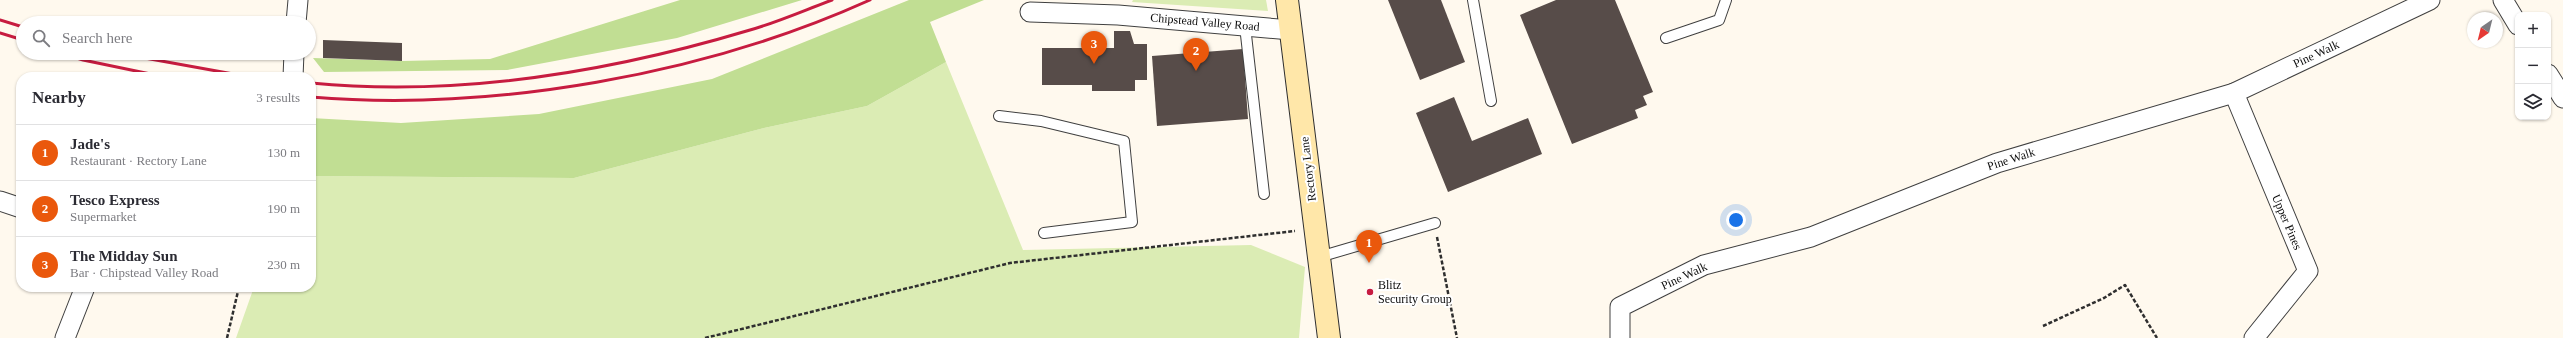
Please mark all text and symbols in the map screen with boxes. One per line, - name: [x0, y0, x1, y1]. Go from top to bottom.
- street label: Chipstead Valley Road: [1150, 10, 1260, 34]
- north arrow: [2467, 12, 2503, 48]
- map controls: [2515, 12, 2551, 120]
- button: +: [2515, 12, 2551, 48]
- search box: [16, 16, 316, 60]
- icon: search: [30, 27, 52, 49]
- text: Search here: [62, 30, 132, 46]
- pin: 3: [1081, 31, 1107, 64]
- street label: Pine Walk: [2291, 37, 2341, 71]
- pin: 2: [1183, 38, 1209, 71]
- button: −: [2515, 48, 2551, 84]
- button: layers: [2515, 84, 2551, 120]
- text: Nearby: [32, 88, 86, 107]
- text: 3 results: [256, 90, 300, 105]
- text: Jade's: [70, 136, 110, 152]
- street label: Rectory Lane: [1297, 136, 1319, 202]
- text: 1: [42, 145, 48, 160]
- text: 130 m: [267, 145, 300, 160]
- street label: Pine Walk: [1985, 145, 2037, 173]
- text: Restaurant · Rectory Lane: [70, 153, 207, 168]
- text: Tesco Express: [70, 192, 160, 208]
- street label: Upper Pines: [2269, 192, 2305, 252]
- text: 2: [42, 201, 48, 216]
- text: 190 m: [267, 201, 300, 216]
- text: Supermarket: [70, 209, 136, 224]
- your location: [1726, 210, 1746, 230]
- pin: 1: [1356, 230, 1382, 263]
- text: The Midday Sun: [70, 248, 178, 264]
- text: 3: [42, 257, 48, 272]
- text: 230 m: [267, 257, 300, 272]
- street label: Pine Walk: [1659, 259, 1709, 293]
- text: Bar · Chipstead Valley Road: [70, 265, 219, 280]
- place label: Blitz Security Group: [1378, 278, 1452, 306]
- marker: Blitz Security Group: [1365, 287, 1375, 297]

